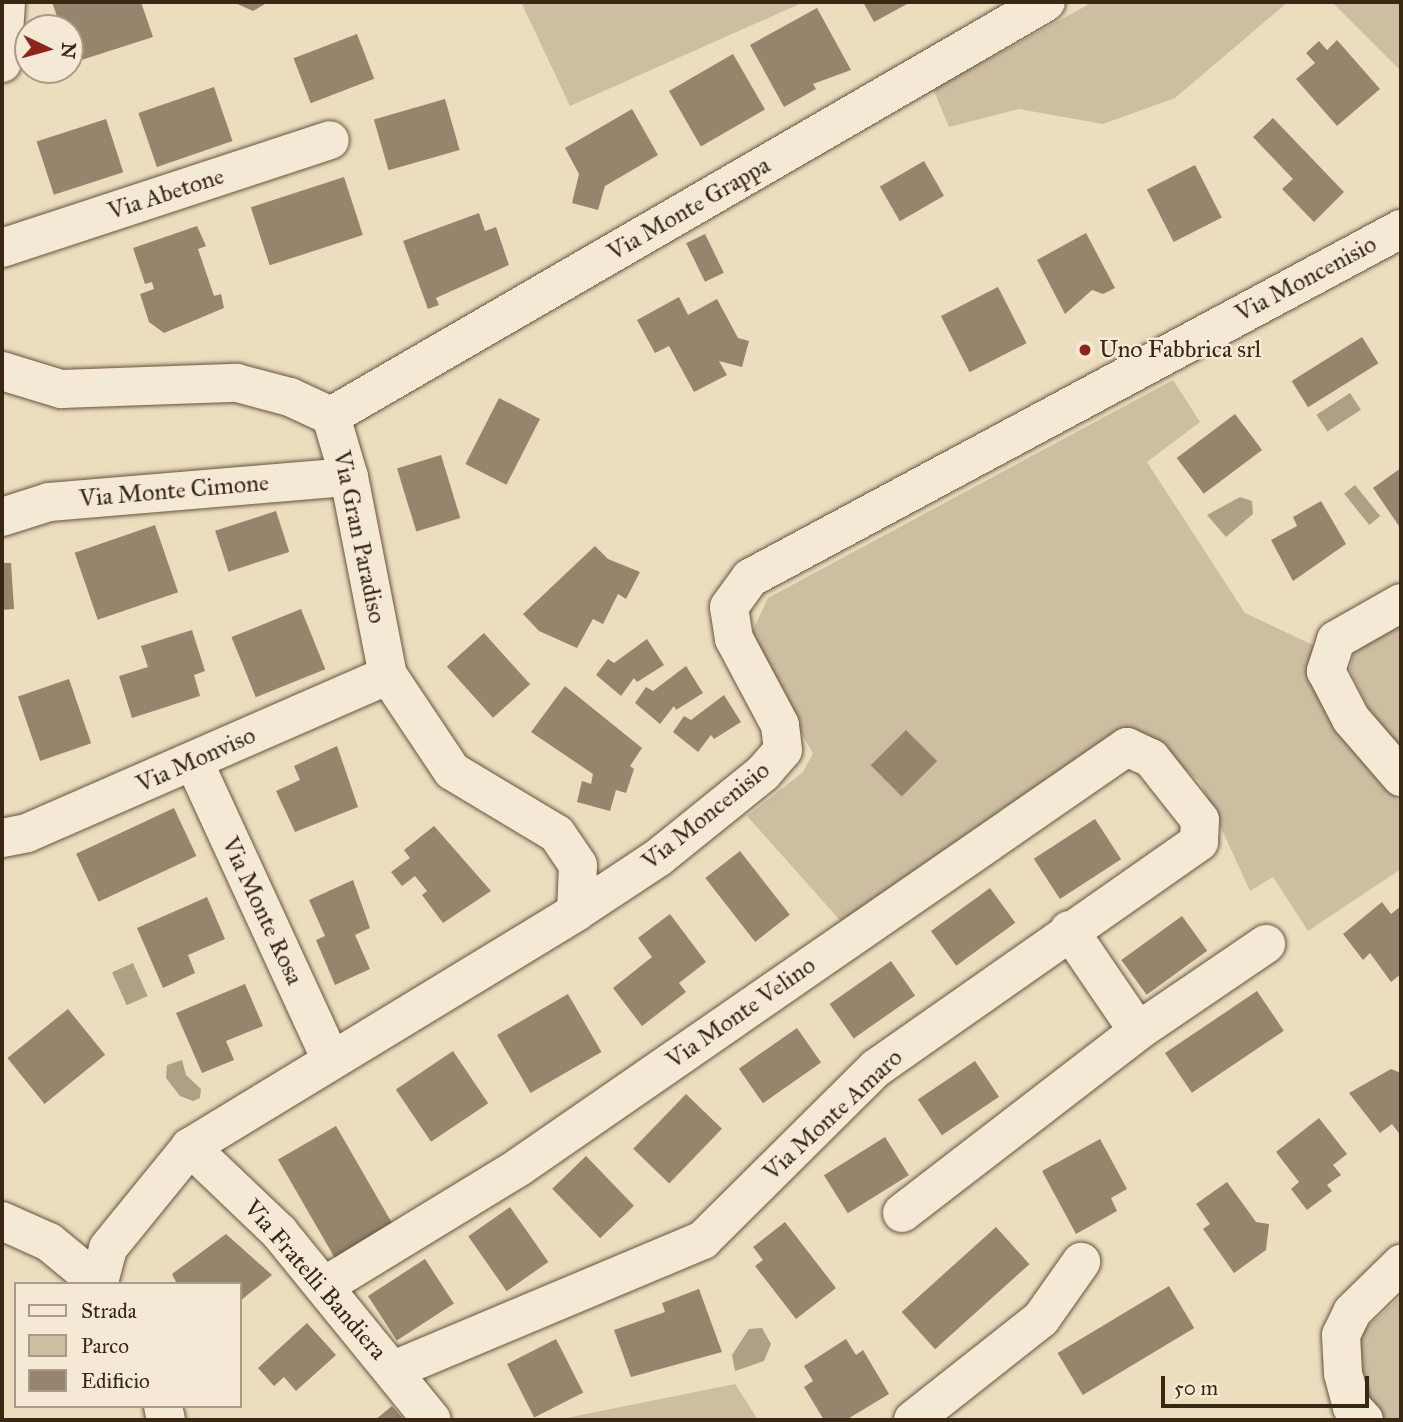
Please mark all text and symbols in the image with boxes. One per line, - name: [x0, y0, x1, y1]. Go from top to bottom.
- north arrow: [14, 14, 84, 84]
- text: N: [56, 42, 81, 60]
- street label: Via Monte Grappa: [603, 151, 775, 267]
- street label: Via Abetone: [104, 162, 228, 226]
- street label: Via Moncenisio: [1231, 230, 1381, 328]
- place label: Uno Fabbrica srl: [1099, 336, 1261, 364]
- marker: Uno Fabbrica srl: [1077, 342, 1093, 358]
- street label: Via Gran Paradiso: [327, 448, 391, 626]
- street label: Via Monte Cimone: [78, 468, 270, 514]
- street label: Via Monviso: [132, 721, 260, 799]
- street label: Via Moncenisio: [637, 756, 775, 876]
- street label: Via Monte Rosa: [215, 833, 309, 989]
- street label: Via Monte Velino: [661, 951, 821, 1075]
- street label: Via Monte Amaro: [758, 1043, 908, 1187]
- street label: Via Fratelli Bandiera: [238, 1194, 392, 1366]
- legend: [14, 1282, 242, 1408]
- text: Strada: [81, 1298, 137, 1324]
- text: Parco: [81, 1333, 129, 1359]
- scale bar: [1165, 1362, 1373, 1406]
- text: Edificio: [81, 1368, 150, 1394]
- text: 50 m: [1174, 1375, 1218, 1401]

